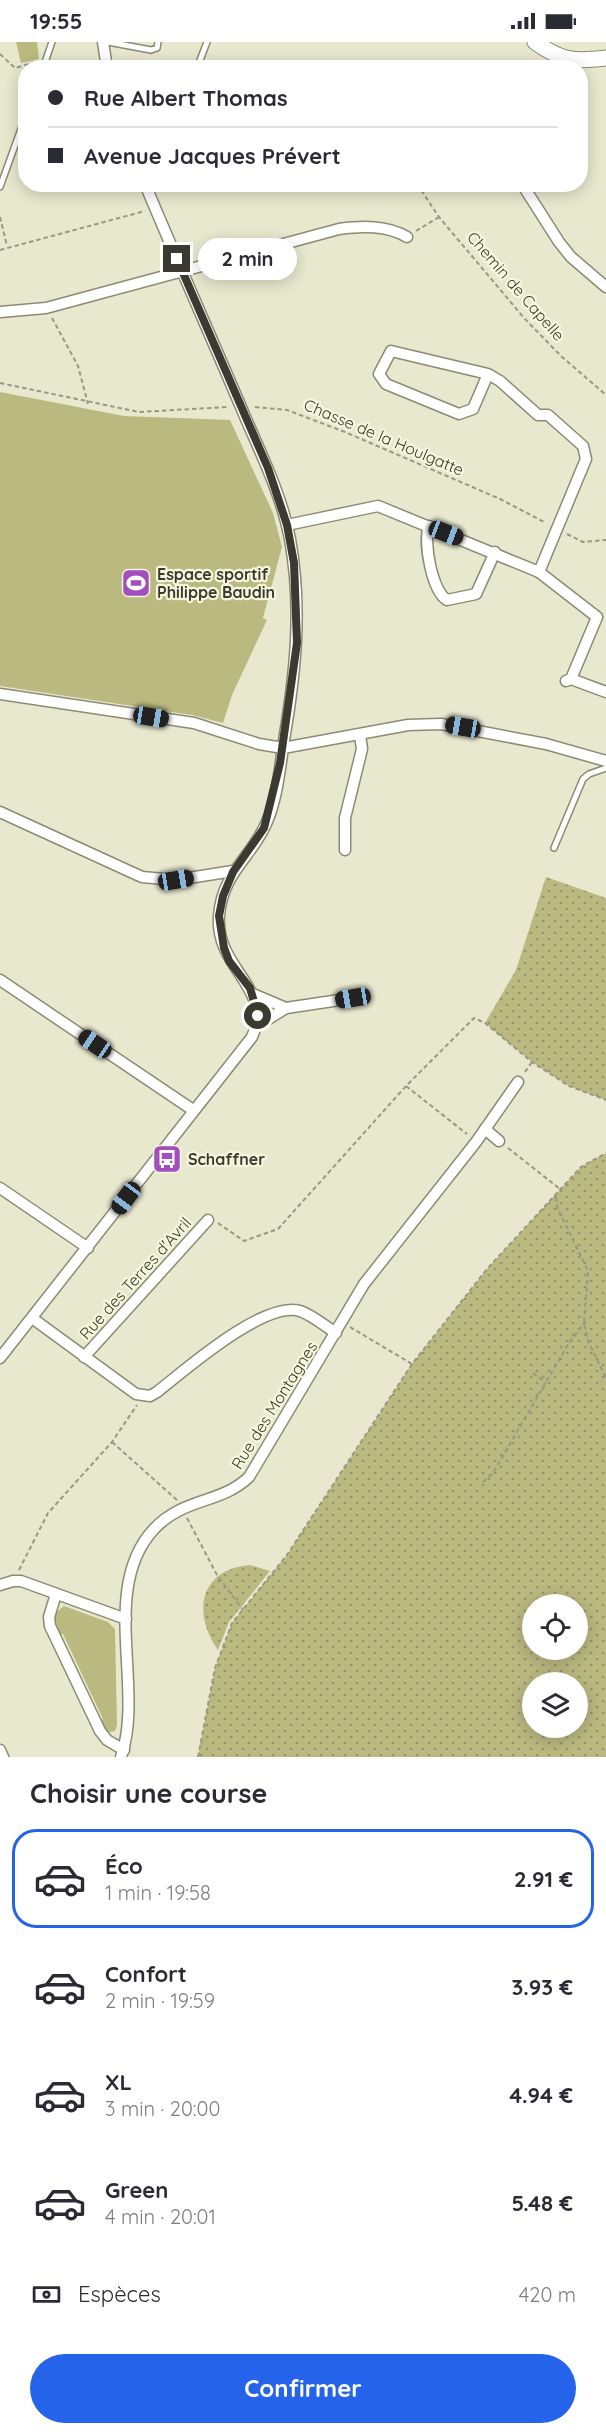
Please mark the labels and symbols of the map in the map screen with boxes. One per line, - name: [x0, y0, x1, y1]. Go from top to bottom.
- street label: Chemin de Capelle: [463, 227, 569, 345]
- callout: 2 min: [198, 238, 297, 280]
- route end: [163, 245, 190, 272]
- street label: Chasse de la Houlgatte: [301, 394, 467, 480]
- car: [426, 518, 466, 548]
- place label: Espace sportif Philippe Baudin: [157, 564, 275, 602]
- sports icon: Espace sportif Philippe Baudin: [120, 567, 152, 599]
- car: [132, 705, 170, 729]
- car: [444, 715, 482, 739]
- car: [157, 868, 195, 892]
- car: [334, 986, 372, 1010]
- route start: [244, 1002, 271, 1029]
- car: [75, 1026, 115, 1062]
- bus stop icon: Schaffner: [151, 1143, 183, 1175]
- place label: Schaffner: [188, 1149, 265, 1169]
- car: [108, 1178, 144, 1218]
- street label: Rue des Terres d'Avril: [75, 1213, 195, 1343]
- street label: Rue des Montagnes: [227, 1337, 321, 1473]

